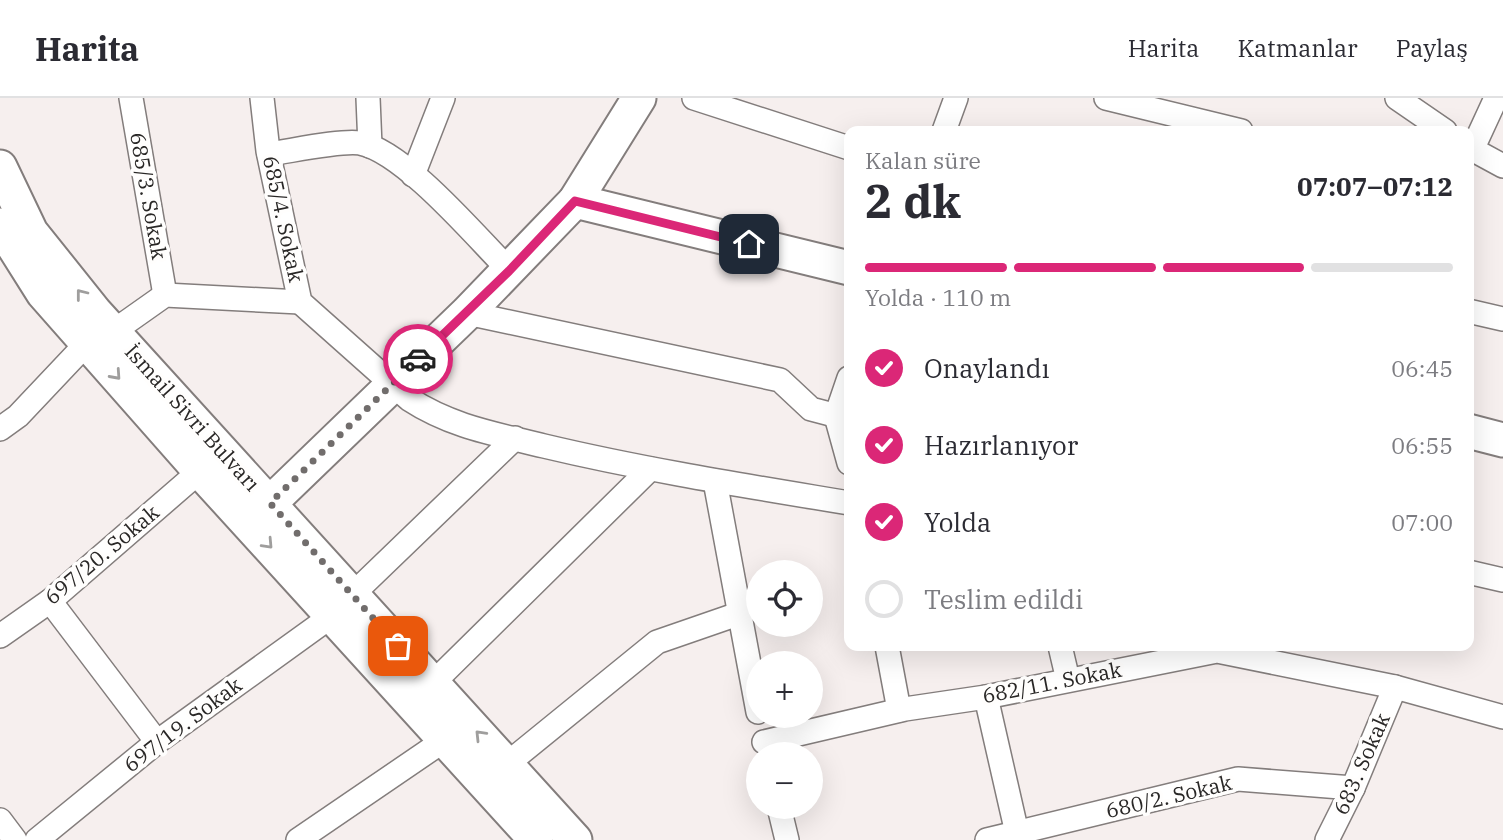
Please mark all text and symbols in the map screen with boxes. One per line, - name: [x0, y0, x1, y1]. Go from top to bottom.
- text: Harita: [35, 27, 139, 70]
- text: Harita: [1128, 32, 1199, 64]
- text: Katmanlar: [1237, 32, 1358, 64]
- text: Paylaş: [1396, 32, 1468, 64]
- street label: 685/3. Sokak: [124, 130, 174, 262]
- text: Kalan süre: [865, 145, 981, 175]
- street label: 685/4. Sokak: [257, 153, 311, 285]
- text: 07:07–07:12: [1297, 169, 1453, 203]
- text: 2 dk: [865, 171, 961, 231]
- pin: [719, 214, 779, 274]
- icon: home: [730, 225, 768, 263]
- text: Yolda · 110 m: [865, 282, 1011, 312]
- one-way arrow: [76, 289, 89, 302]
- courier: [383, 324, 453, 394]
- street label: İsmail Sivri Bulvarı: [119, 338, 266, 497]
- icon: car: [399, 340, 437, 378]
- icon: check: [865, 349, 903, 387]
- text: Onaylandı: [924, 351, 1050, 385]
- text: 06:45: [1391, 353, 1453, 383]
- one-way arrow: [108, 367, 120, 380]
- icon: check: [865, 426, 903, 464]
- text: Hazırlanıyor: [924, 428, 1078, 462]
- text: 06:55: [1391, 430, 1453, 460]
- street label: 697/20. Sokak: [38, 498, 165, 610]
- icon: check: [865, 503, 903, 541]
- text: Yolda: [924, 505, 991, 539]
- text: 07:00: [1391, 507, 1453, 537]
- one-way arrow: [260, 536, 272, 549]
- map controls: [746, 560, 823, 819]
- button: locate: [746, 560, 823, 637]
- text: Teslim edildi: [924, 582, 1083, 616]
- pin: [368, 616, 428, 676]
- icon: bag: [379, 627, 417, 665]
- button: +: [746, 651, 823, 728]
- street label: 682/11. Sokak: [980, 655, 1125, 709]
- street label: 697/19. Sokak: [118, 670, 248, 778]
- street label: 683. Sokak: [1326, 708, 1396, 819]
- one-way arrow: [476, 730, 488, 743]
- button: −: [746, 742, 823, 819]
- street label: 680/2. Sokak: [1103, 768, 1235, 824]

